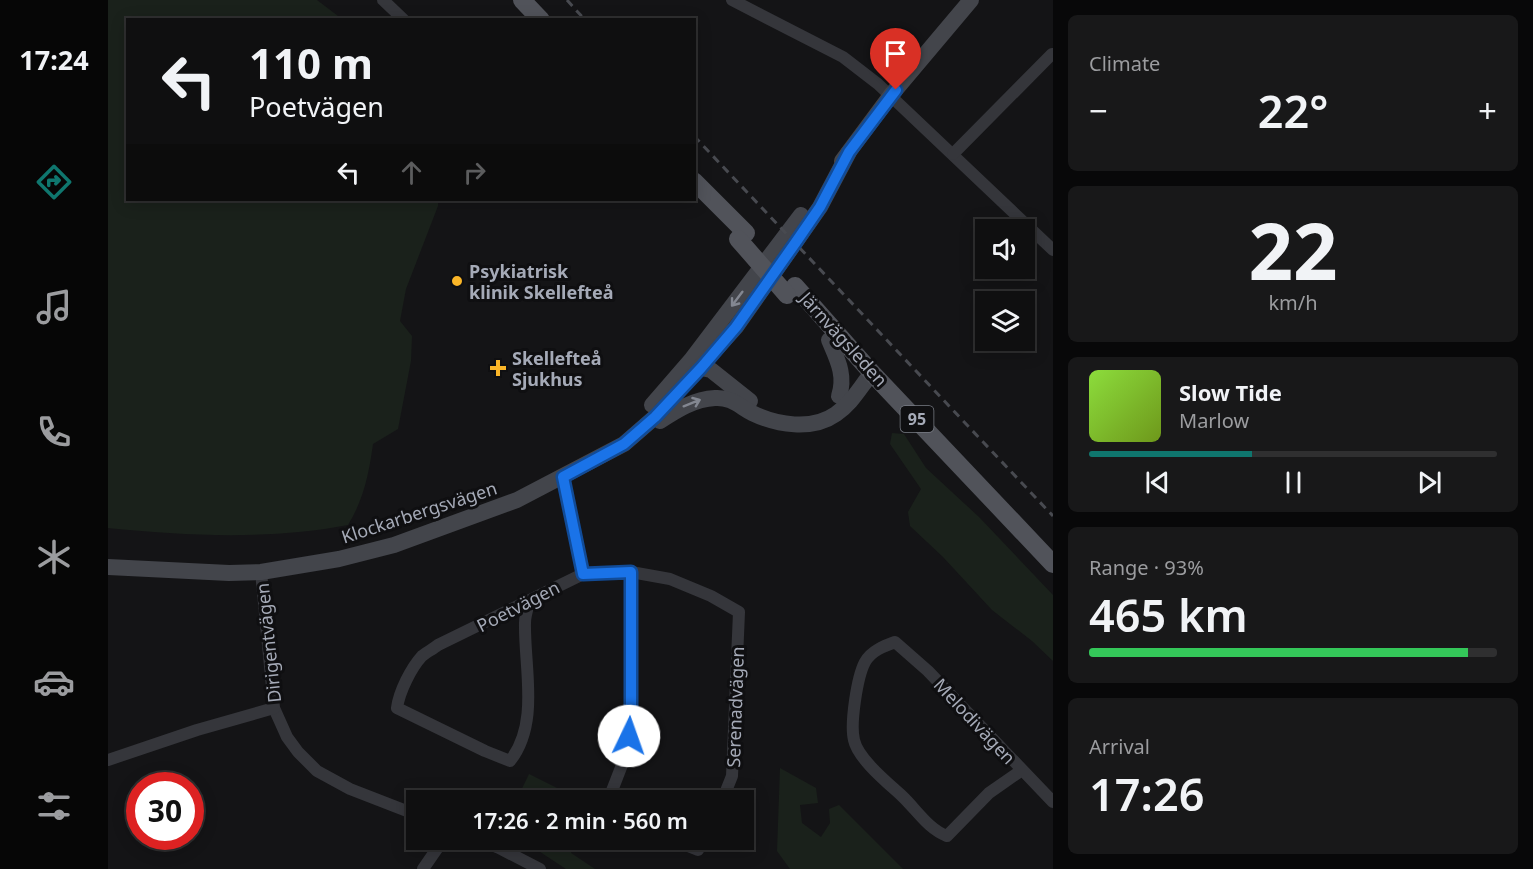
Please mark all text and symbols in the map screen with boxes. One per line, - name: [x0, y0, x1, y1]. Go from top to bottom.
- pin: [870, 28, 921, 90]
- text: 110 m: [249, 34, 373, 91]
- icon: arrive: [879, 37, 912, 70]
- text: 17:24: [19, 41, 89, 78]
- icon: left: [150, 42, 228, 120]
- text: Climate: [1089, 50, 1160, 77]
- text: 22°: [1258, 80, 1328, 141]
- text: Poetvägen: [249, 88, 384, 125]
- text: −: [1089, 88, 1108, 133]
- text: +: [1478, 88, 1497, 133]
- icon: left: [332, 156, 365, 189]
- icon: ahead: [395, 156, 428, 189]
- icon: right: [458, 156, 491, 189]
- icon: directions: [33, 161, 75, 203]
- text: 22: [1248, 197, 1338, 303]
- map controls: [975, 219, 1035, 351]
- button: sound: [975, 219, 1035, 279]
- place label: Psykiatrisk klinik Skellefteå: [469, 259, 613, 304]
- marker: Psykiatrisk klinik Skellefteå: [450, 274, 464, 288]
- street label: Järnvägsleden: [794, 285, 893, 391]
- icon: music: [33, 286, 75, 328]
- text: km/h: [1268, 289, 1318, 316]
- one-way arrow: [731, 290, 744, 306]
- button: layers: [975, 291, 1035, 351]
- place label: Skellefteå Sjukhus: [512, 346, 602, 391]
- marker: Skellefteå Sjukhus: [489, 359, 507, 377]
- text: Slow Tide: [1179, 377, 1282, 407]
- one-way arrow: [682, 397, 701, 408]
- road number: 95: [900, 406, 934, 432]
- text: Marlow: [1179, 407, 1249, 434]
- icon: phone: [33, 411, 75, 453]
- icon: previous: [1141, 466, 1174, 499]
- icon: pause: [1277, 466, 1310, 499]
- icon: next: [1413, 466, 1446, 499]
- street label: Klockarbergsvägen: [338, 476, 500, 548]
- icon: climate: [33, 536, 75, 578]
- text: Range · 93%: [1089, 554, 1204, 581]
- street label: Poetvägen: [472, 575, 564, 637]
- street label: Dirigentvägen: [250, 582, 286, 704]
- text: 465 km: [1089, 584, 1248, 645]
- street label: Serenadvägen: [721, 646, 749, 768]
- icon: car: [33, 661, 75, 703]
- street label: Melodivägen: [929, 673, 1021, 769]
- position arrow: [597, 704, 661, 768]
- text: Arrival: [1089, 733, 1150, 760]
- text: 17:26: [1089, 763, 1204, 824]
- speed limit sign: 30: [126, 772, 204, 850]
- icon: filters: [33, 785, 75, 827]
- text: 17:26 · 2 min · 560 m: [472, 805, 688, 835]

